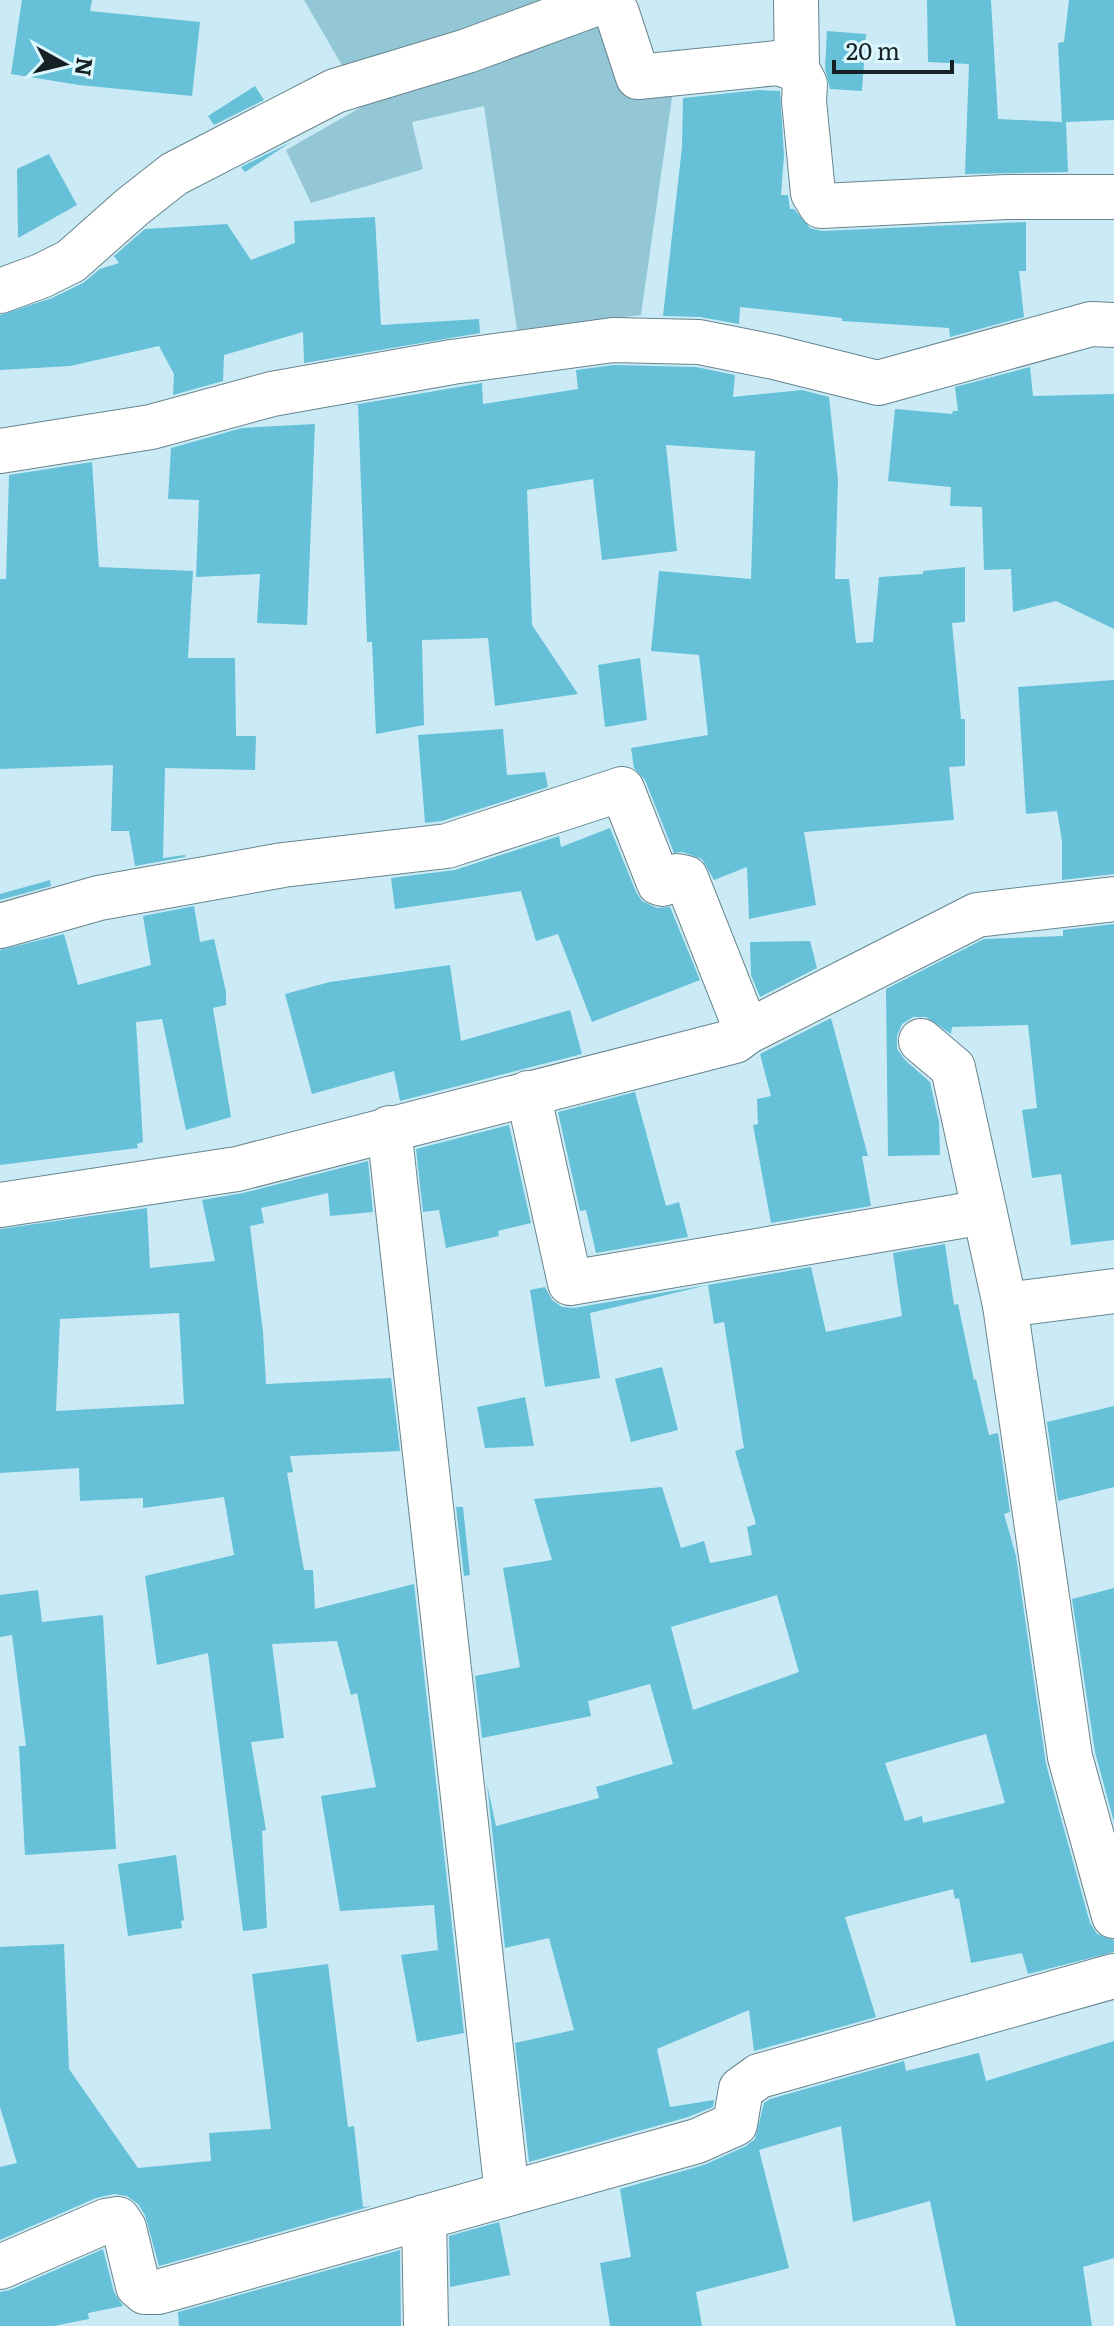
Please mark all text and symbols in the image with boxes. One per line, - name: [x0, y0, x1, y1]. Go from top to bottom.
- north arrow: [24, 24, 104, 104]
- scale bar: [834, 24, 952, 74]
- text: 20 m: [846, 32, 900, 67]
- text: N: [68, 56, 103, 78]

